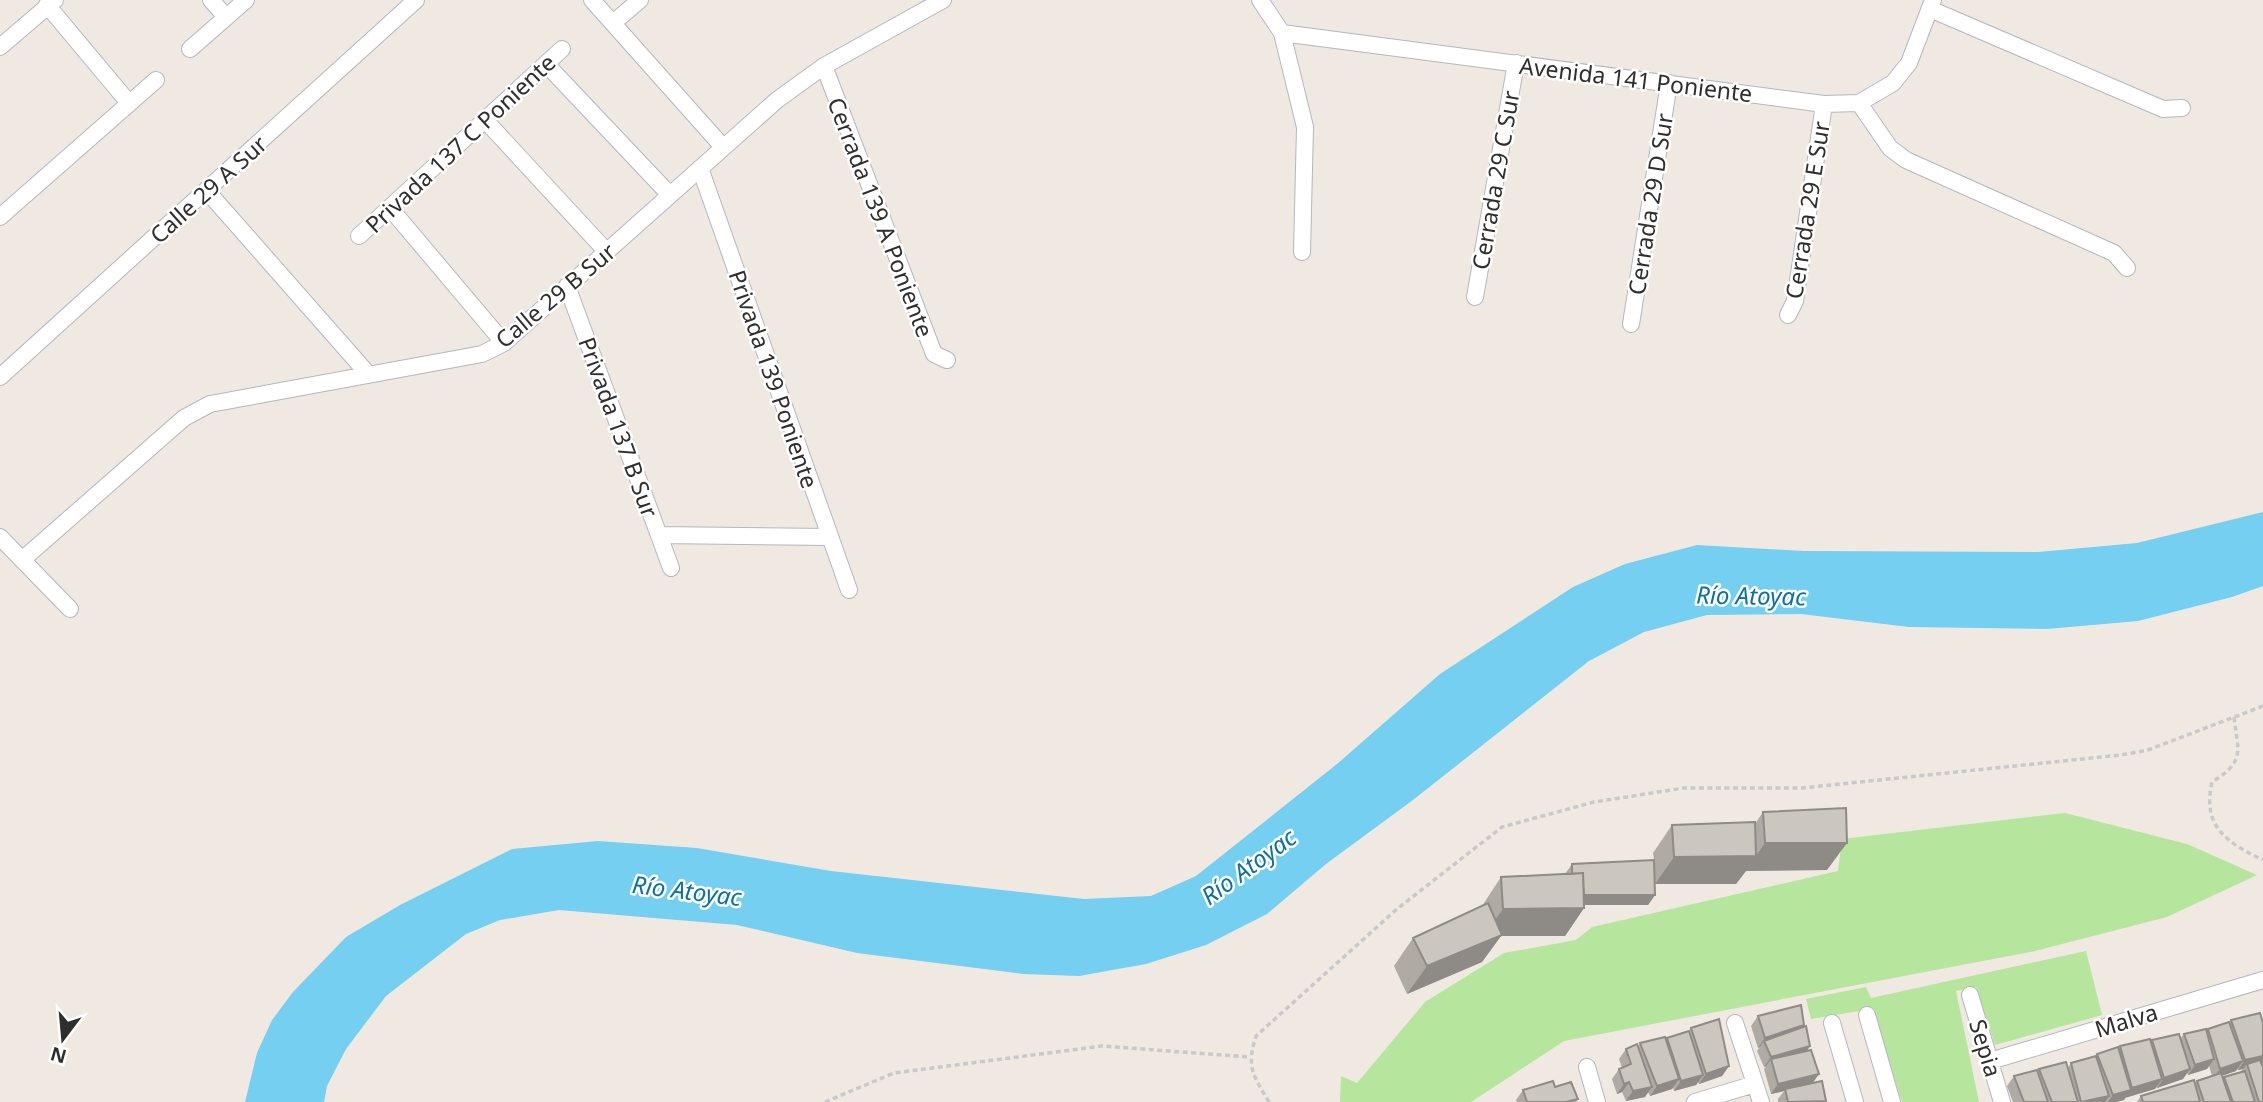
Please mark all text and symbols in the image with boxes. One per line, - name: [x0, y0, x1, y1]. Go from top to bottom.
- street label: Privada 137 C Poniente: [358, 46, 562, 240]
- street label: Avenida 141 Poniente: [1518, 49, 1754, 109]
- street label: Cerrada 29 C Sur: [1464, 88, 1527, 272]
- street label: Cerrada 139 A Poniente: [820, 92, 942, 342]
- street label: Cerrada 29 D Sur: [1620, 110, 1680, 297]
- street label: Cerrada 29 E Sur: [1777, 118, 1837, 301]
- street label: Calle 29 A Sur: [142, 127, 274, 250]
- street label: Calle 29 B Sur: [488, 235, 622, 355]
- street label: Privada 139 Poniente: [722, 266, 826, 492]
- street label: Privada 137 B Sur: [572, 332, 667, 522]
- water label: Río Atoyac: [1696, 578, 1807, 612]
- water label: Río Atoyac: [1194, 820, 1303, 912]
- water label: Río Atoyac: [630, 867, 745, 913]
- street label: Malva: [2091, 995, 2161, 1045]
- north arrow: [28, 1004, 98, 1074]
- street label: Sepia: [1962, 1015, 2010, 1081]
- text: N: [47, 1041, 69, 1070]

